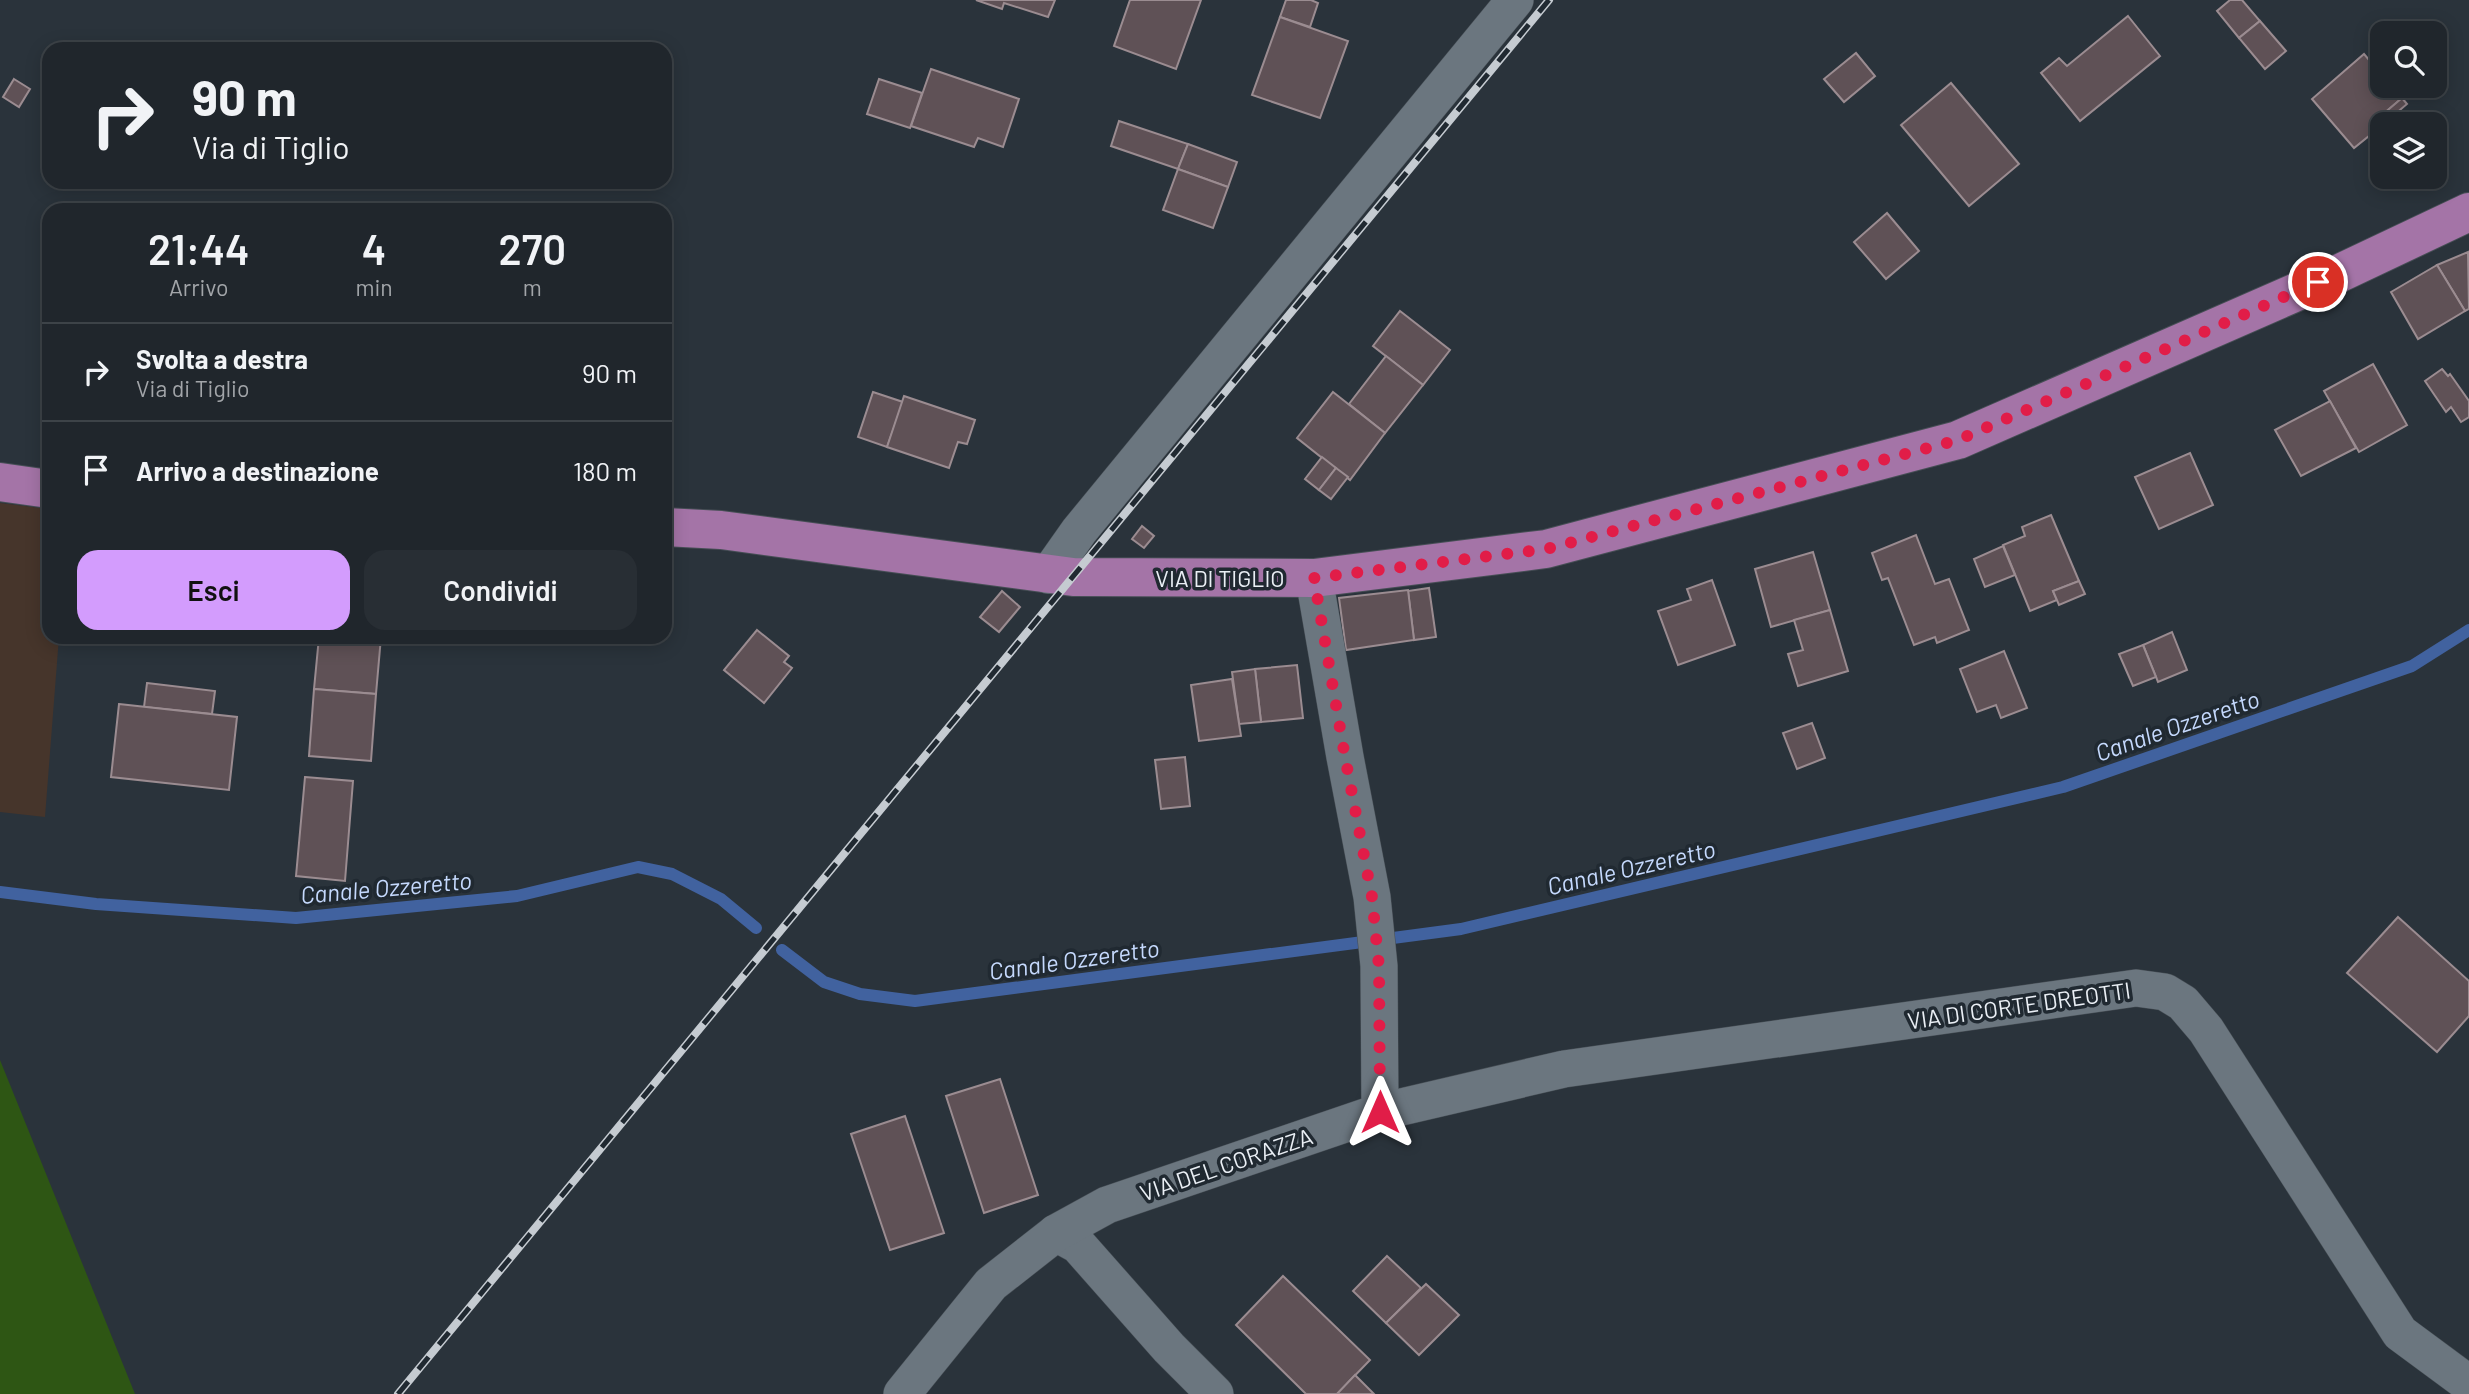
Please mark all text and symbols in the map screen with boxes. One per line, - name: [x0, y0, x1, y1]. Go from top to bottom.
- map controls: [2370, 21, 2447, 189]
- button: search: [2370, 21, 2447, 98]
- text: 90 m: [192, 67, 297, 126]
- icon: right: [77, 70, 168, 161]
- button: layers: [2370, 112, 2447, 189]
- text: Via di Tiglio: [192, 127, 350, 165]
- text: 21:44: [148, 223, 250, 273]
- text: 4: [362, 223, 386, 273]
- text: 270: [499, 223, 566, 273]
- pin: [2288, 252, 2348, 312]
- icon: arrive: [2299, 263, 2337, 301]
- text: Arrivo: [169, 273, 229, 301]
- text: min: [355, 273, 393, 301]
- text: m: [523, 273, 542, 301]
- text: Svolta a destra: [136, 343, 308, 374]
- icon: right: [77, 353, 115, 391]
- text: 90 m: [582, 357, 637, 388]
- text: Via di Tiglio: [136, 374, 249, 402]
- icon: arrive: [77, 451, 115, 489]
- text: Arrivo a destinazione: [136, 455, 379, 486]
- text: 180 m: [573, 455, 637, 486]
- button: Esci: [77, 550, 350, 630]
- button: Condividi: [364, 550, 637, 630]
- street label: VIA DI TIGLIO: [1155, 564, 1285, 592]
- water label: Canale Ozzeretto: [2091, 683, 2263, 767]
- water label: Canale Ozzeretto: [1544, 834, 1718, 900]
- water label: Canale Ozzeretto: [299, 865, 473, 909]
- water label: Canale Ozzeretto: [987, 933, 1161, 985]
- street label: VIA DI CORTE DREOTTI: [1906, 975, 2132, 1035]
- position arrow: [1343, 1075, 1417, 1149]
- street label: VIA DEL CORAZZA: [1136, 1121, 1316, 1207]

